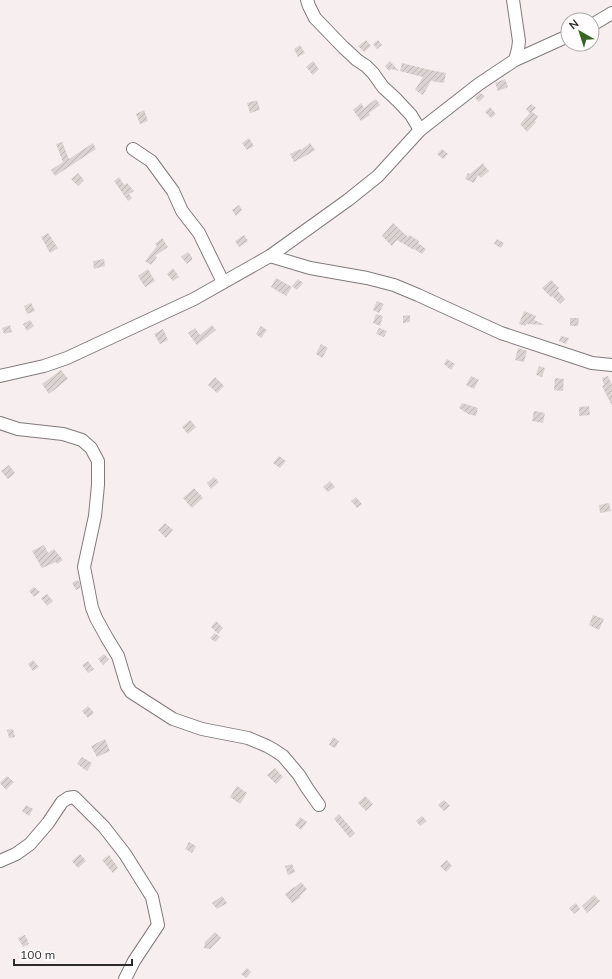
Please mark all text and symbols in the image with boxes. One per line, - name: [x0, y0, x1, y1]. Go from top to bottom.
- north arrow: [560, 12, 600, 52]
- text: N: [566, 16, 581, 32]
- scale bar: [14, 941, 132, 967]
- text: 100 m: [20, 947, 55, 962]

